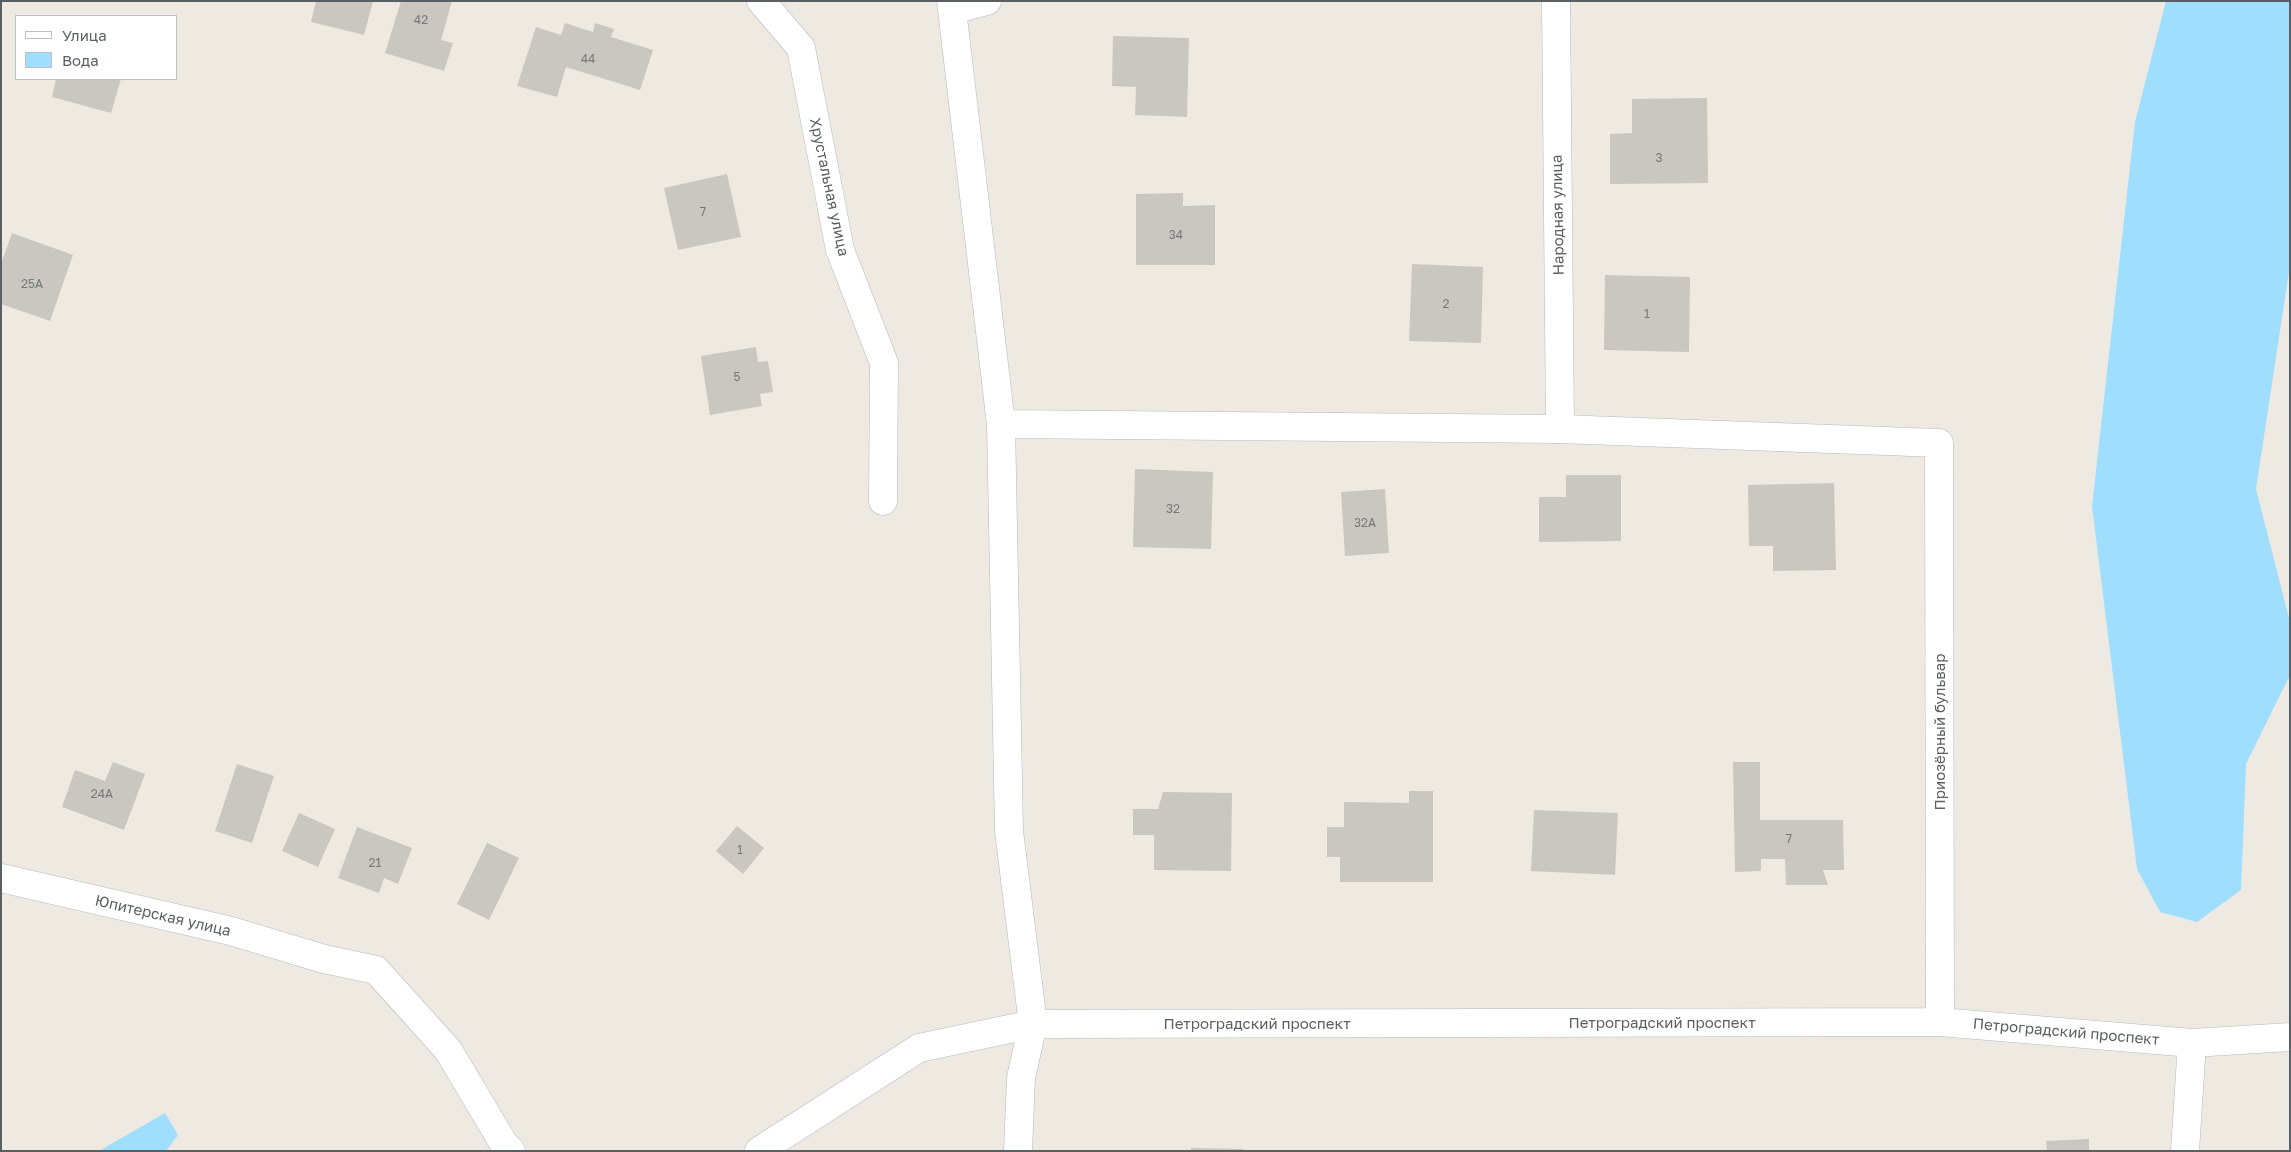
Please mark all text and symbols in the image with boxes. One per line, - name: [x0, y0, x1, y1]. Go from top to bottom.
- house number: 42: [414, 13, 428, 27]
- legend: [15, 15, 178, 80]
- text: Улица: [62, 26, 107, 44]
- text: Вода: [62, 51, 99, 69]
- house number: 44: [581, 52, 595, 66]
- street label: Хрустальная улица: [806, 116, 852, 258]
- house number: 3: [1655, 151, 1663, 165]
- street label: Народная улица: [1548, 154, 1568, 276]
- house number: 7: [700, 205, 706, 219]
- house number: 34: [1169, 228, 1183, 242]
- house number: 25А: [21, 277, 43, 291]
- house number: 2: [1443, 297, 1449, 311]
- house number: 1: [1644, 307, 1650, 321]
- house number: 5: [734, 370, 740, 384]
- house number: 32: [1166, 502, 1180, 516]
- house number: 32А: [1354, 516, 1376, 530]
- street label: Приозёрный бульвар: [1931, 654, 1949, 810]
- house number: 24А: [91, 787, 113, 801]
- house number: 7: [1786, 832, 1792, 846]
- house number: 1: [737, 843, 743, 857]
- house number: 21: [369, 856, 381, 870]
- street label: Юпитерская улица: [93, 892, 233, 940]
- street label: Петроградский проспект: [1569, 1014, 1755, 1032]
- street label: Петроградский проспект: [1164, 1015, 1350, 1033]
- street label: Петроградский проспект: [1972, 1015, 2160, 1049]

